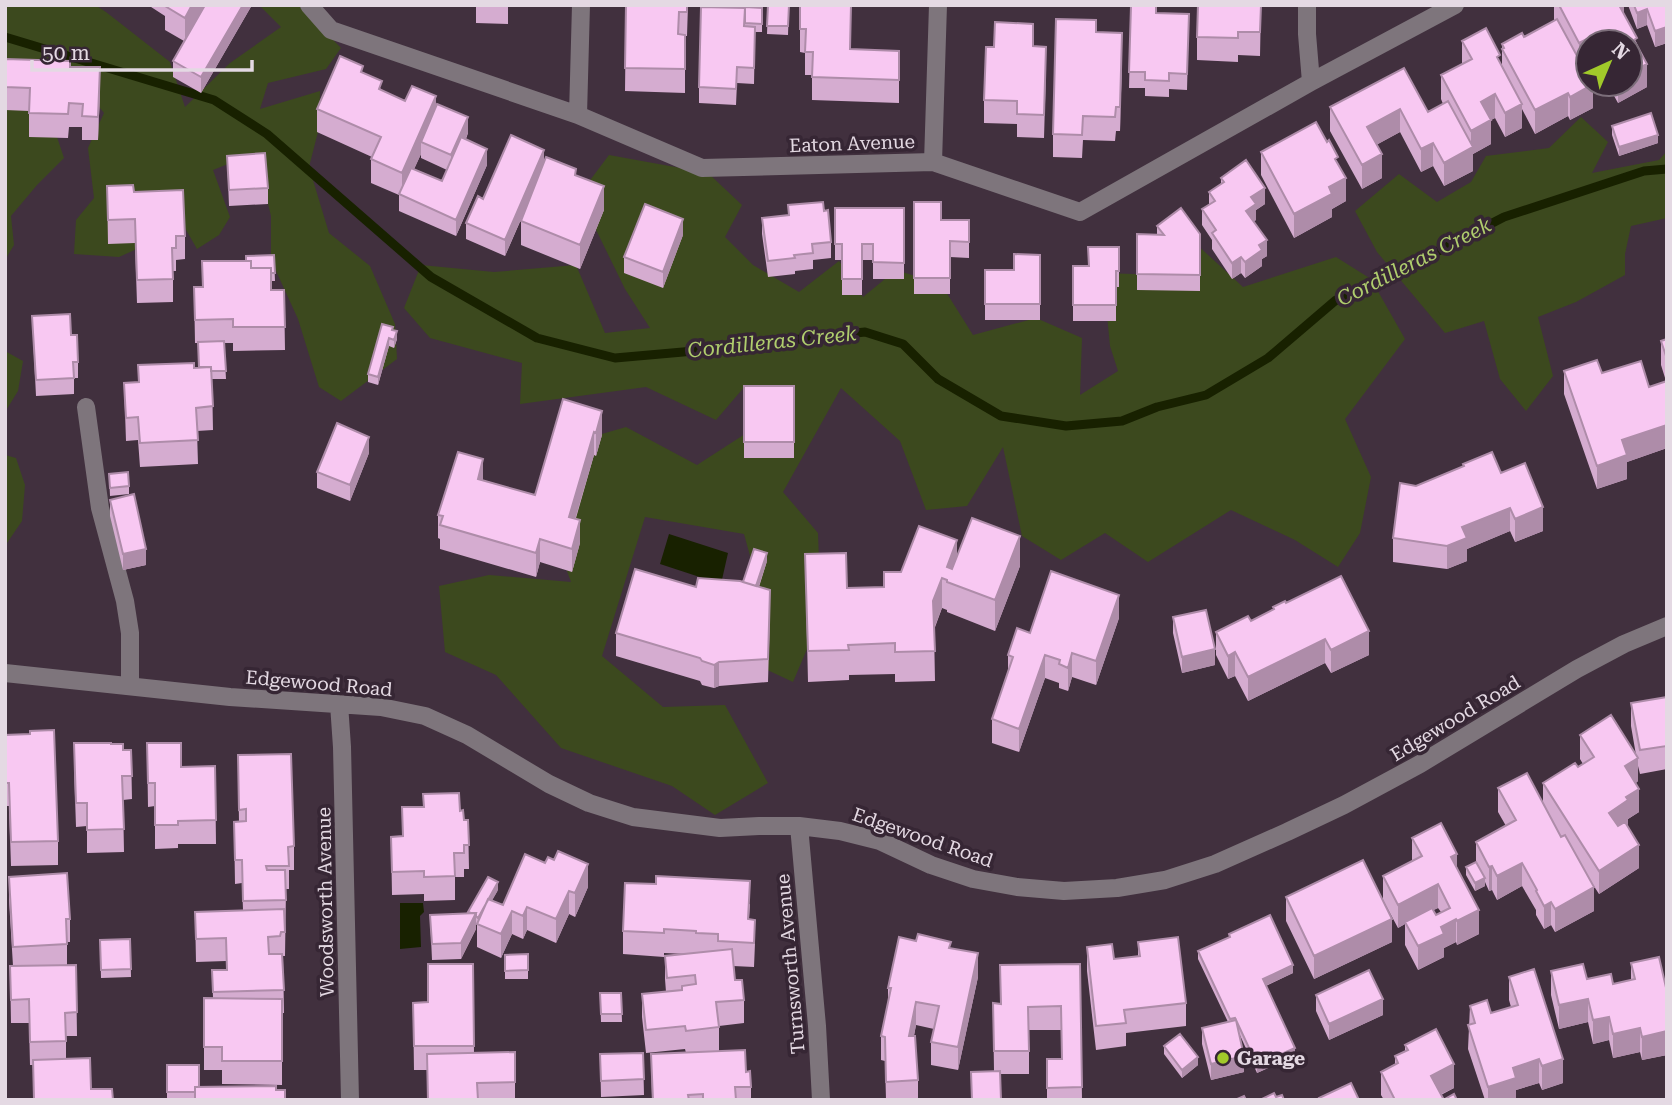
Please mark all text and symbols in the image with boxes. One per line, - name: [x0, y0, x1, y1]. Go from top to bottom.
- scale bar: [32, 28, 252, 72]
- north arrow: [1574, 28, 1644, 98]
- text: N: [1607, 38, 1634, 65]
- text: 50 m: [42, 41, 90, 65]
- street label: Eaton Avenue: [789, 130, 915, 157]
- water label: Cordilleras Creek: [1333, 212, 1496, 311]
- water label: Cordilleras Creek: [686, 321, 858, 363]
- street label: Edgewood Road: [245, 666, 393, 701]
- street label: Edgewood Road: [1386, 671, 1524, 766]
- street label: Edgewood Road: [849, 803, 996, 872]
- street label: Woodsworth Avenue: [312, 807, 339, 997]
- street label: Turnsworth Avenue: [771, 873, 810, 1055]
- place label: Garage: [1237, 1047, 1305, 1070]
- marker: Garage: [1215, 1050, 1231, 1066]

